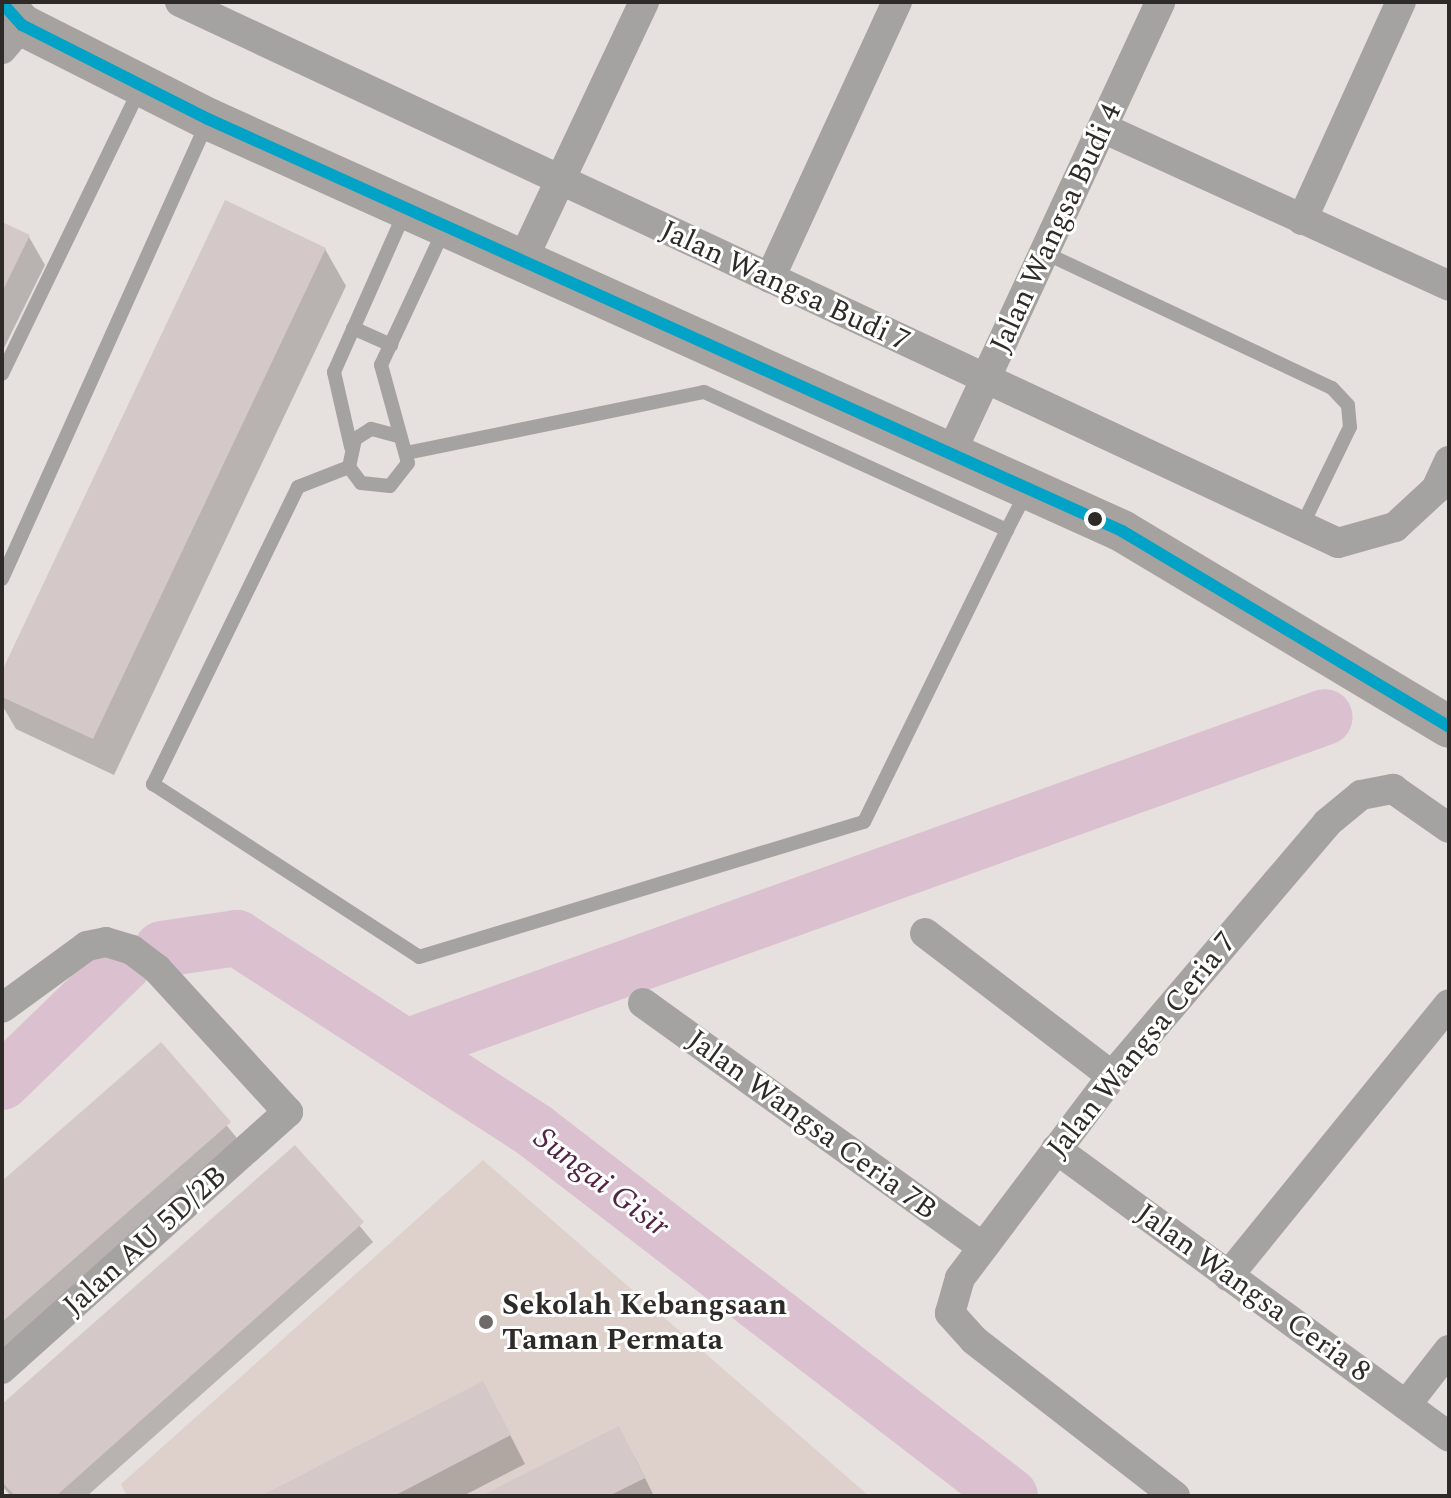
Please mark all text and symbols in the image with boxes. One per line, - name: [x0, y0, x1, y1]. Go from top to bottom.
- street label: Jalan Wangsa Budi 4: [982, 98, 1130, 358]
- street label: Jalan Wangsa Budi 7: [655, 212, 915, 360]
- unlabelled marker: [1087, 511, 1103, 527]
- street label: Jalan Wangsa Ceria 7: [1040, 925, 1244, 1165]
- street label: Jalan Wangsa Ceria 7B: [680, 1022, 944, 1228]
- water label: Sungai Gisir: [526, 1120, 676, 1246]
- street label: Jalan AU 5D/2B: [56, 1158, 234, 1324]
- street label: Jalan Wangsa Ceria 8: [1129, 1196, 1377, 1390]
- place label: Sekolah Kebangsaan Taman Permata: [502, 1287, 787, 1358]
- marker: Sekolah Kebangsaan Taman Permata: [477, 1313, 495, 1331]

